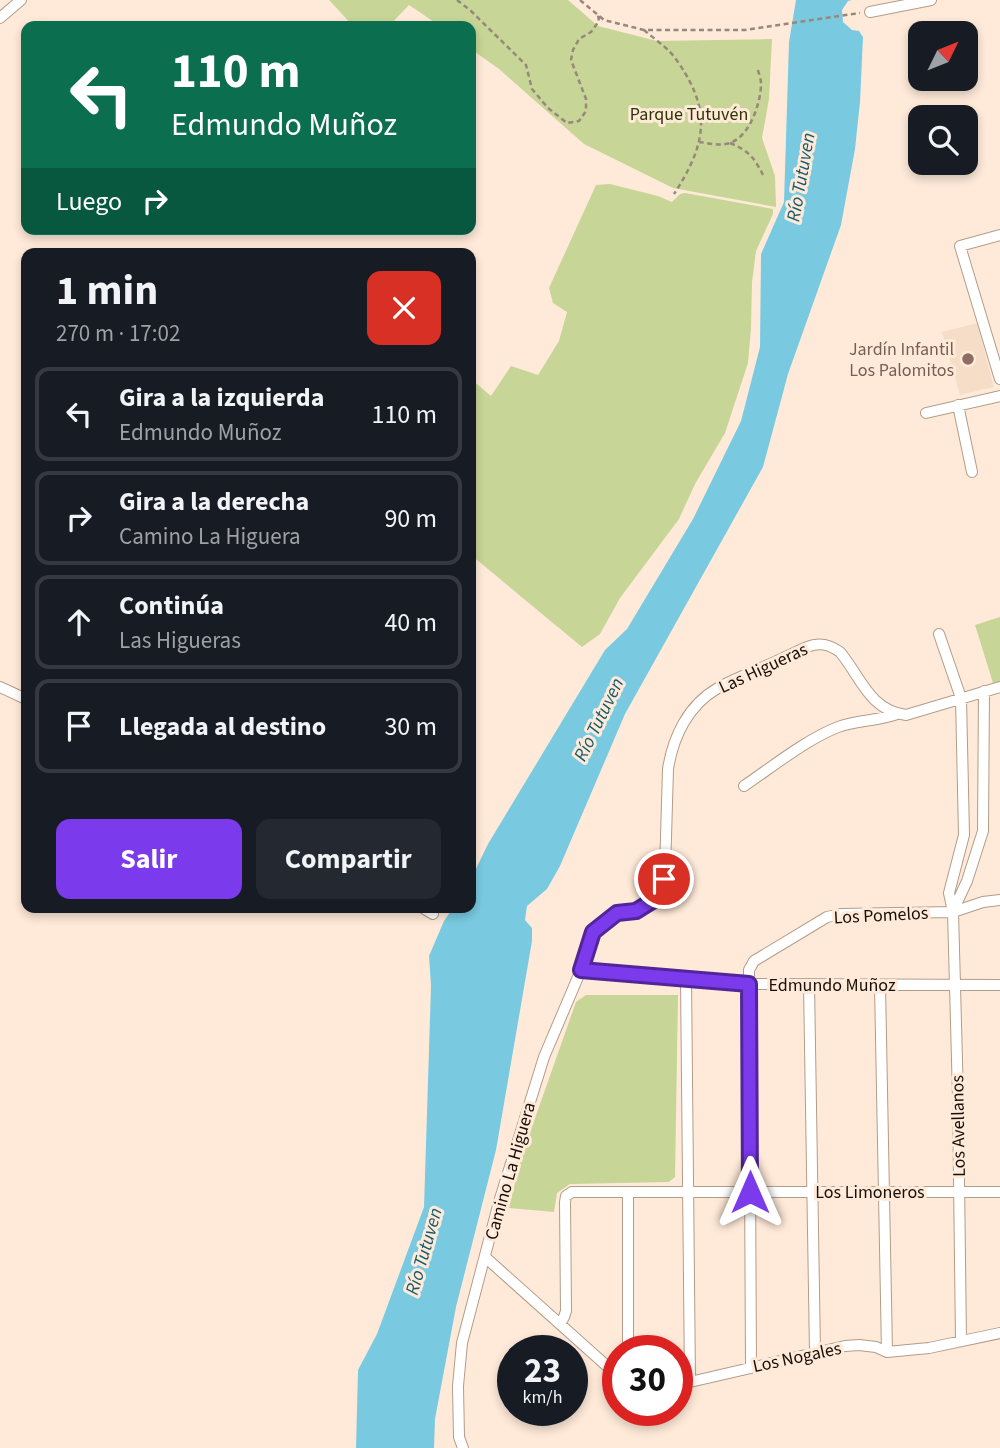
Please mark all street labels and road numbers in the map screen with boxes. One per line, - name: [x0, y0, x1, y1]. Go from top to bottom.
- street label: Las Higueras: [715, 637, 812, 700]
- street label: Los Pomelos: [833, 901, 929, 930]
- street label: Edmundo Muñoz: [768, 973, 896, 998]
- street label: Los Avellanos: [945, 1075, 972, 1177]
- street label: Camino La Higuera: [479, 1099, 542, 1243]
- street label: Los Limoneros: [815, 1180, 925, 1205]
- street label: Los Nogales: [751, 1336, 844, 1379]

